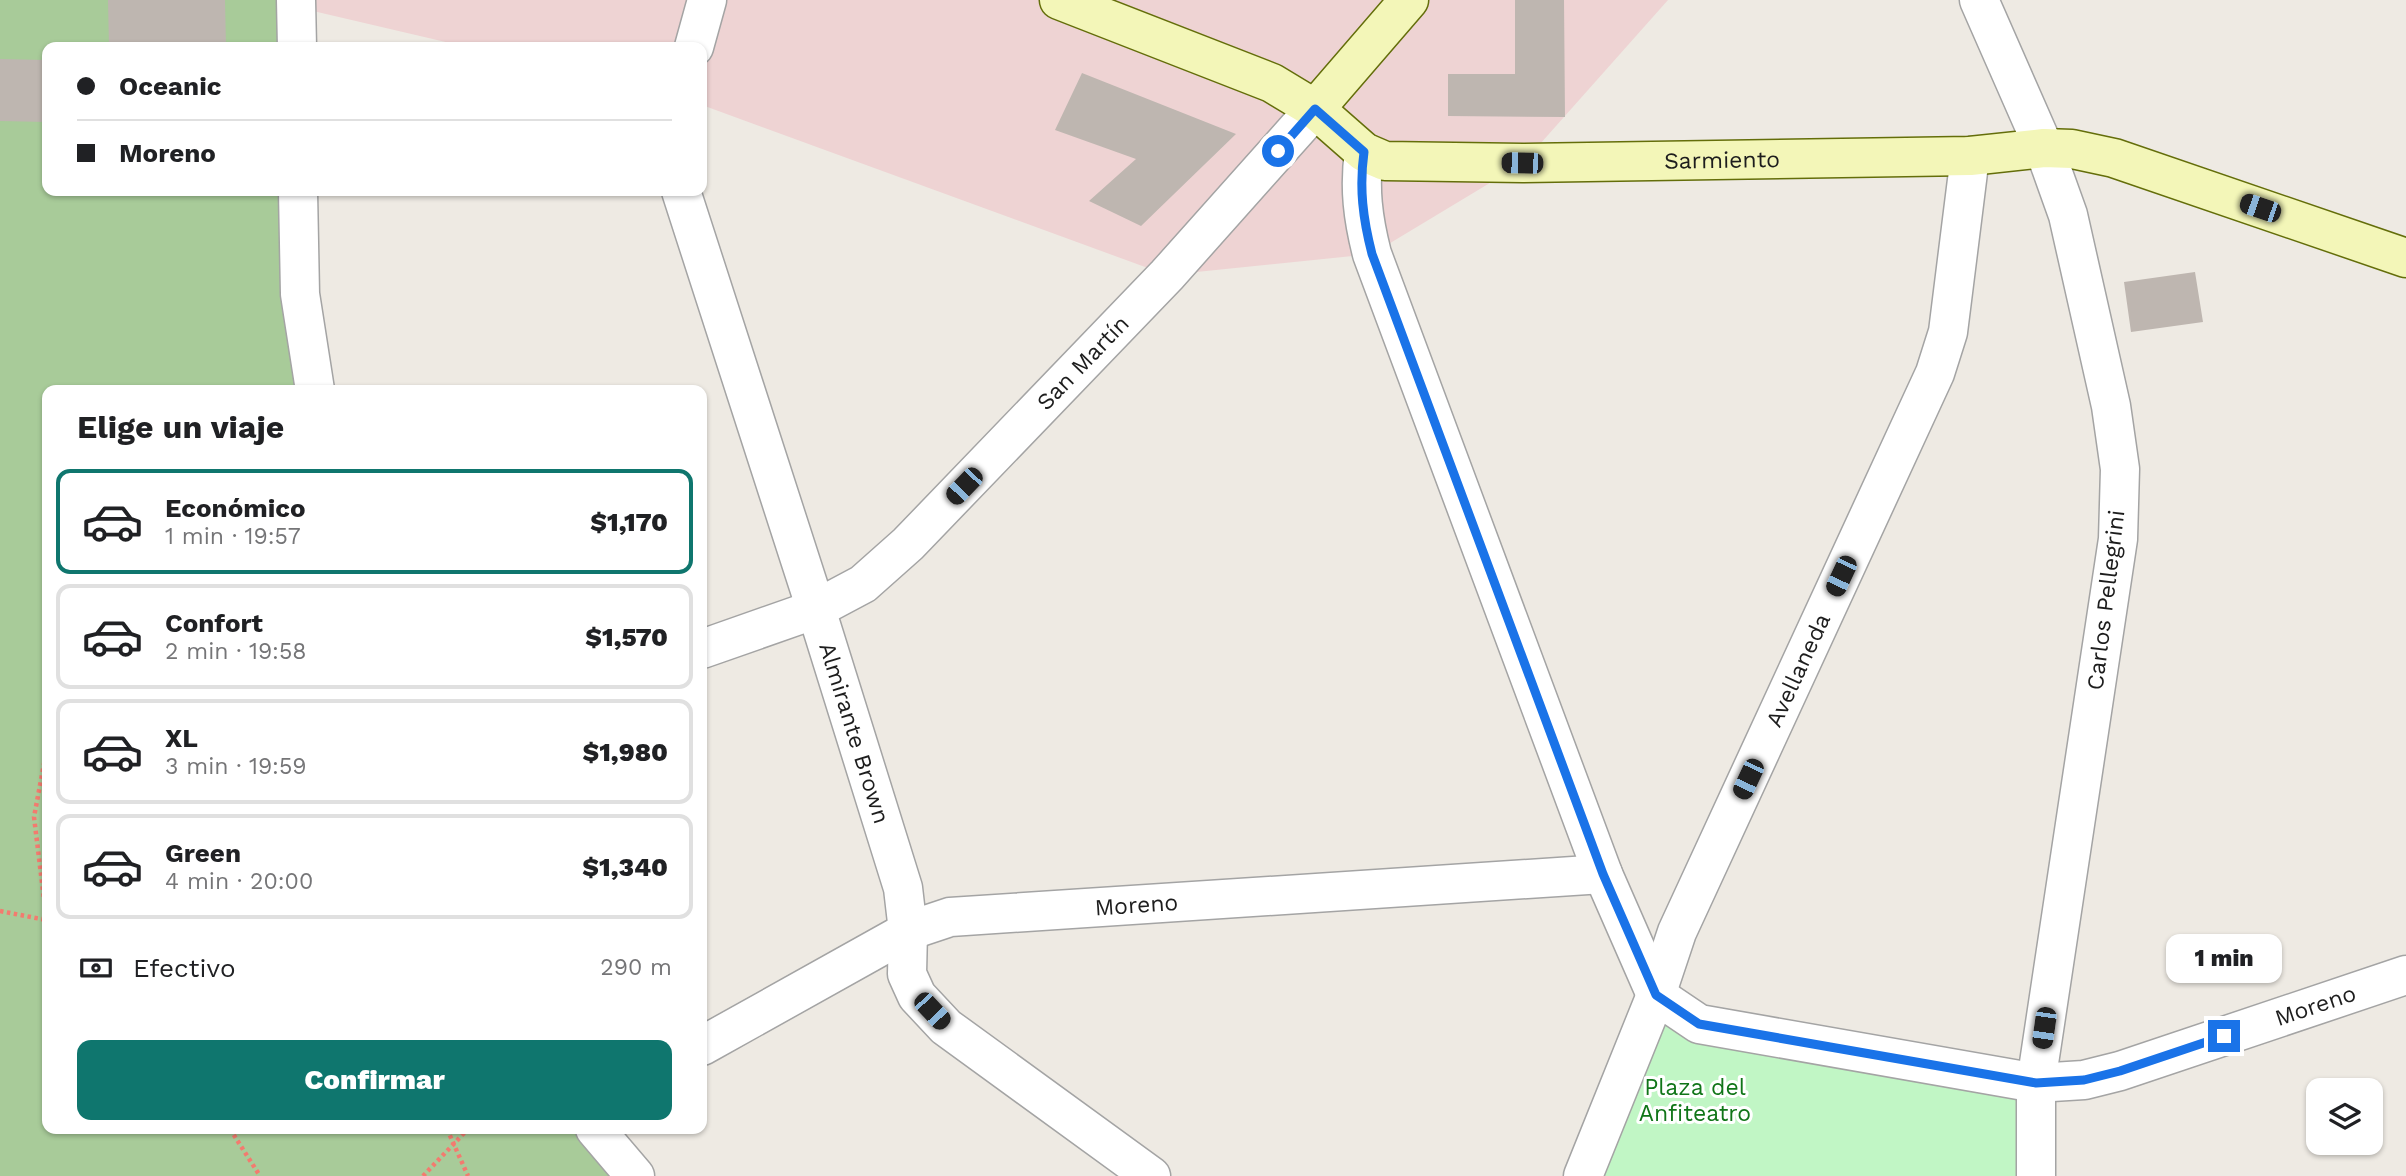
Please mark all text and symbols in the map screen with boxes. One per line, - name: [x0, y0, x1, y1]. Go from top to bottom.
- text: Oceanic: [119, 71, 221, 101]
- route start: [1262, 135, 1294, 167]
- text: Moreno: [119, 138, 216, 168]
- street label: Sarmiento: [1664, 145, 1780, 174]
- car: [1501, 152, 1544, 174]
- car: [2237, 191, 2284, 225]
- street label: San Martín: [1031, 310, 1134, 416]
- text: Elige un viaje: [77, 408, 284, 446]
- car: [942, 464, 987, 508]
- icon: car: [81, 490, 144, 553]
- text: Económico: [165, 493, 306, 523]
- text: $1,170: [590, 507, 668, 537]
- street label: Carlos Pellegrini: [2082, 508, 2130, 692]
- text: 1 min · 19:57: [165, 523, 301, 550]
- car: [1823, 553, 1860, 599]
- icon: car: [81, 605, 144, 668]
- text: Confort: [165, 608, 263, 638]
- street label: Avellaneda: [1760, 609, 1836, 731]
- text: $1,570: [585, 622, 668, 652]
- text: 2 min · 19:58: [165, 638, 306, 665]
- street label: Almirante Brown: [814, 639, 896, 827]
- icon: car: [81, 720, 144, 783]
- text: XL: [165, 723, 198, 753]
- text: $1,980: [582, 737, 668, 767]
- text: 3 min · 19:59: [165, 753, 307, 780]
- car: [1730, 756, 1767, 802]
- icon: car: [81, 835, 144, 898]
- text: Green: [165, 838, 241, 868]
- text: $1,340: [582, 852, 668, 882]
- text: 4 min · 20:00: [165, 868, 313, 895]
- street label: Moreno: [1094, 889, 1179, 921]
- callout: 1 min: [2166, 934, 2282, 984]
- text: 1 min: [2194, 945, 2254, 972]
- icon: cash: [77, 949, 115, 987]
- text: Efectivo: [133, 953, 236, 983]
- text: 290 m: [600, 954, 672, 981]
- street label: Moreno: [2271, 979, 2359, 1032]
- car: [910, 988, 955, 1034]
- car: [2031, 1006, 2058, 1050]
- route end: [2208, 1020, 2240, 1052]
- button: Confirmar: [77, 1040, 672, 1120]
- park label: Plaza del Anfiteatro: [1639, 1074, 1751, 1127]
- map controls: [2306, 1078, 2383, 1155]
- button: layers: [2306, 1078, 2383, 1155]

